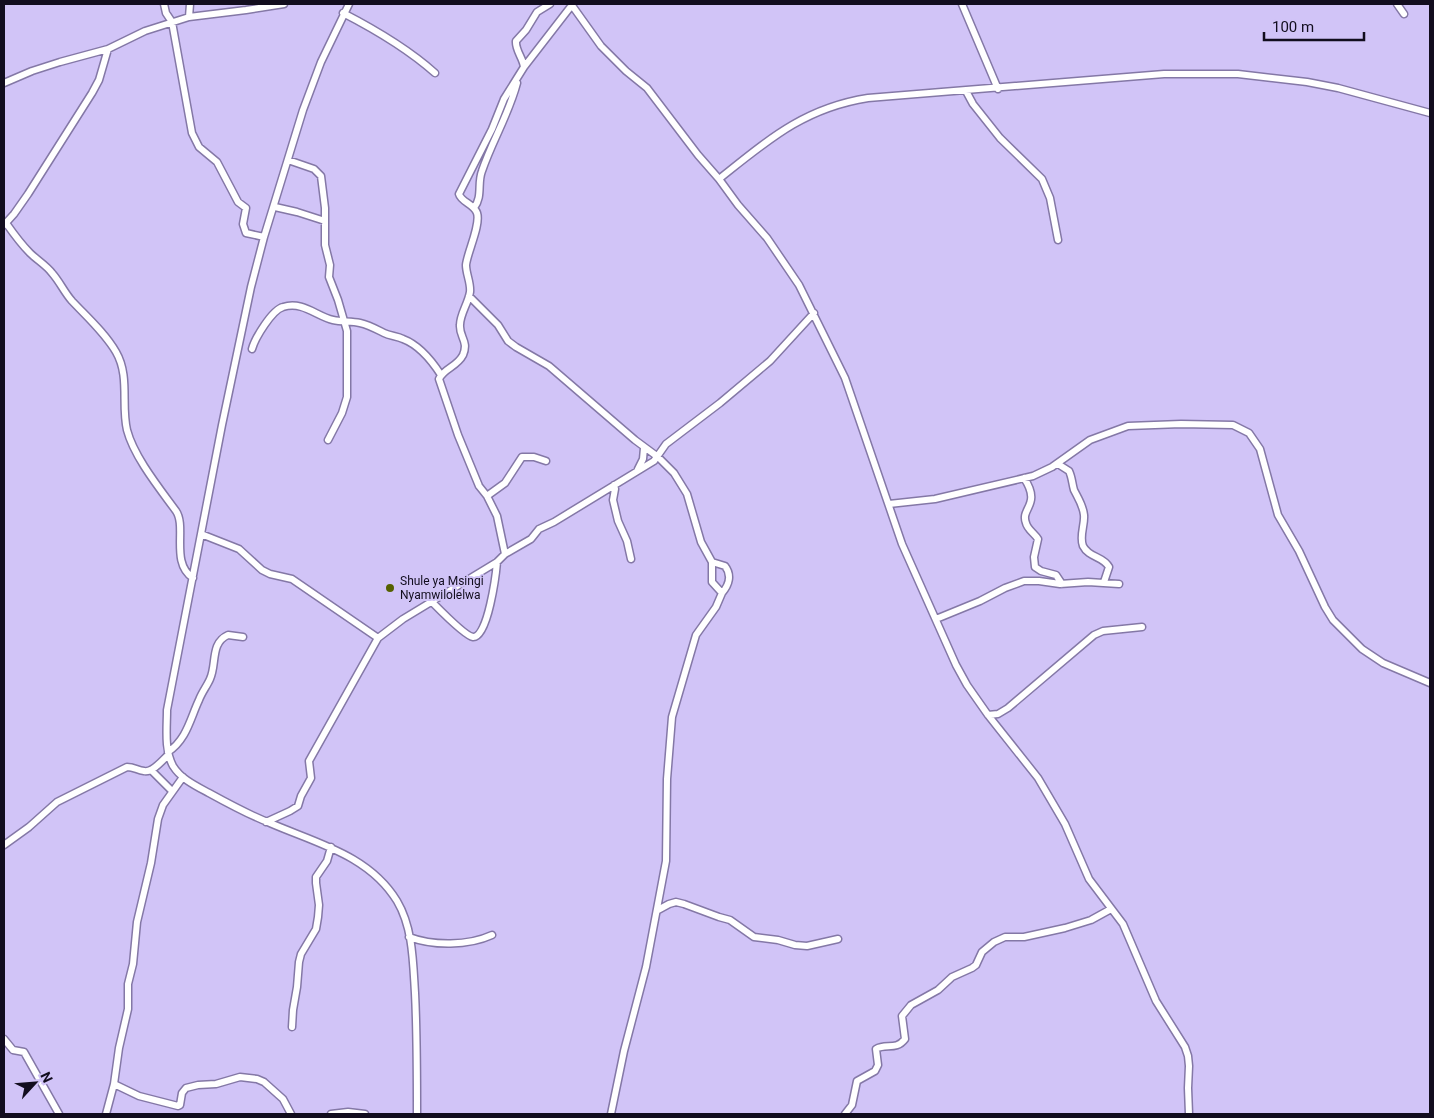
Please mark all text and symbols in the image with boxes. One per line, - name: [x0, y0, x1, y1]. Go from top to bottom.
- scale bar: [1264, 10, 1364, 42]
- text: 100 m: [1272, 18, 1314, 36]
- place label: Shule ya Msingi Nyamwilolelwa: [400, 574, 484, 602]
- marker: Shule ya Msingi Nyamwilolelwa: [384, 582, 396, 594]
- north arrow: [10, 1058, 60, 1108]
- text: N: [37, 1069, 56, 1085]

